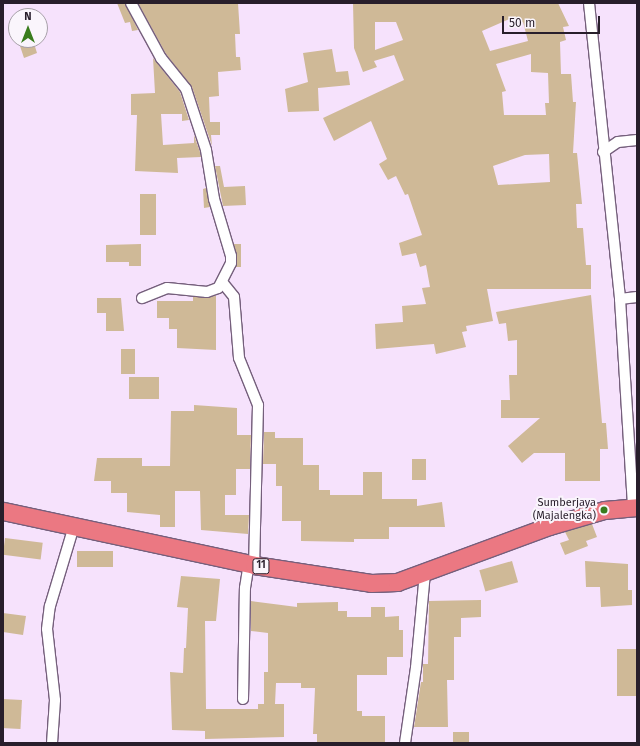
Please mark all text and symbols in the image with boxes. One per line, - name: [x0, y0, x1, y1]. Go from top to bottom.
- north arrow: [8, 8, 48, 48]
- scale bar: [504, 8, 602, 34]
- text: N: [24, 10, 32, 23]
- text: 50 m: [509, 16, 535, 30]
- place label: Sumberjaya (Majalengka): [533, 497, 596, 523]
- marker: Sumberjaya (Majalengka): [599, 505, 609, 515]
- road number: 11: [252, 558, 270, 574]

